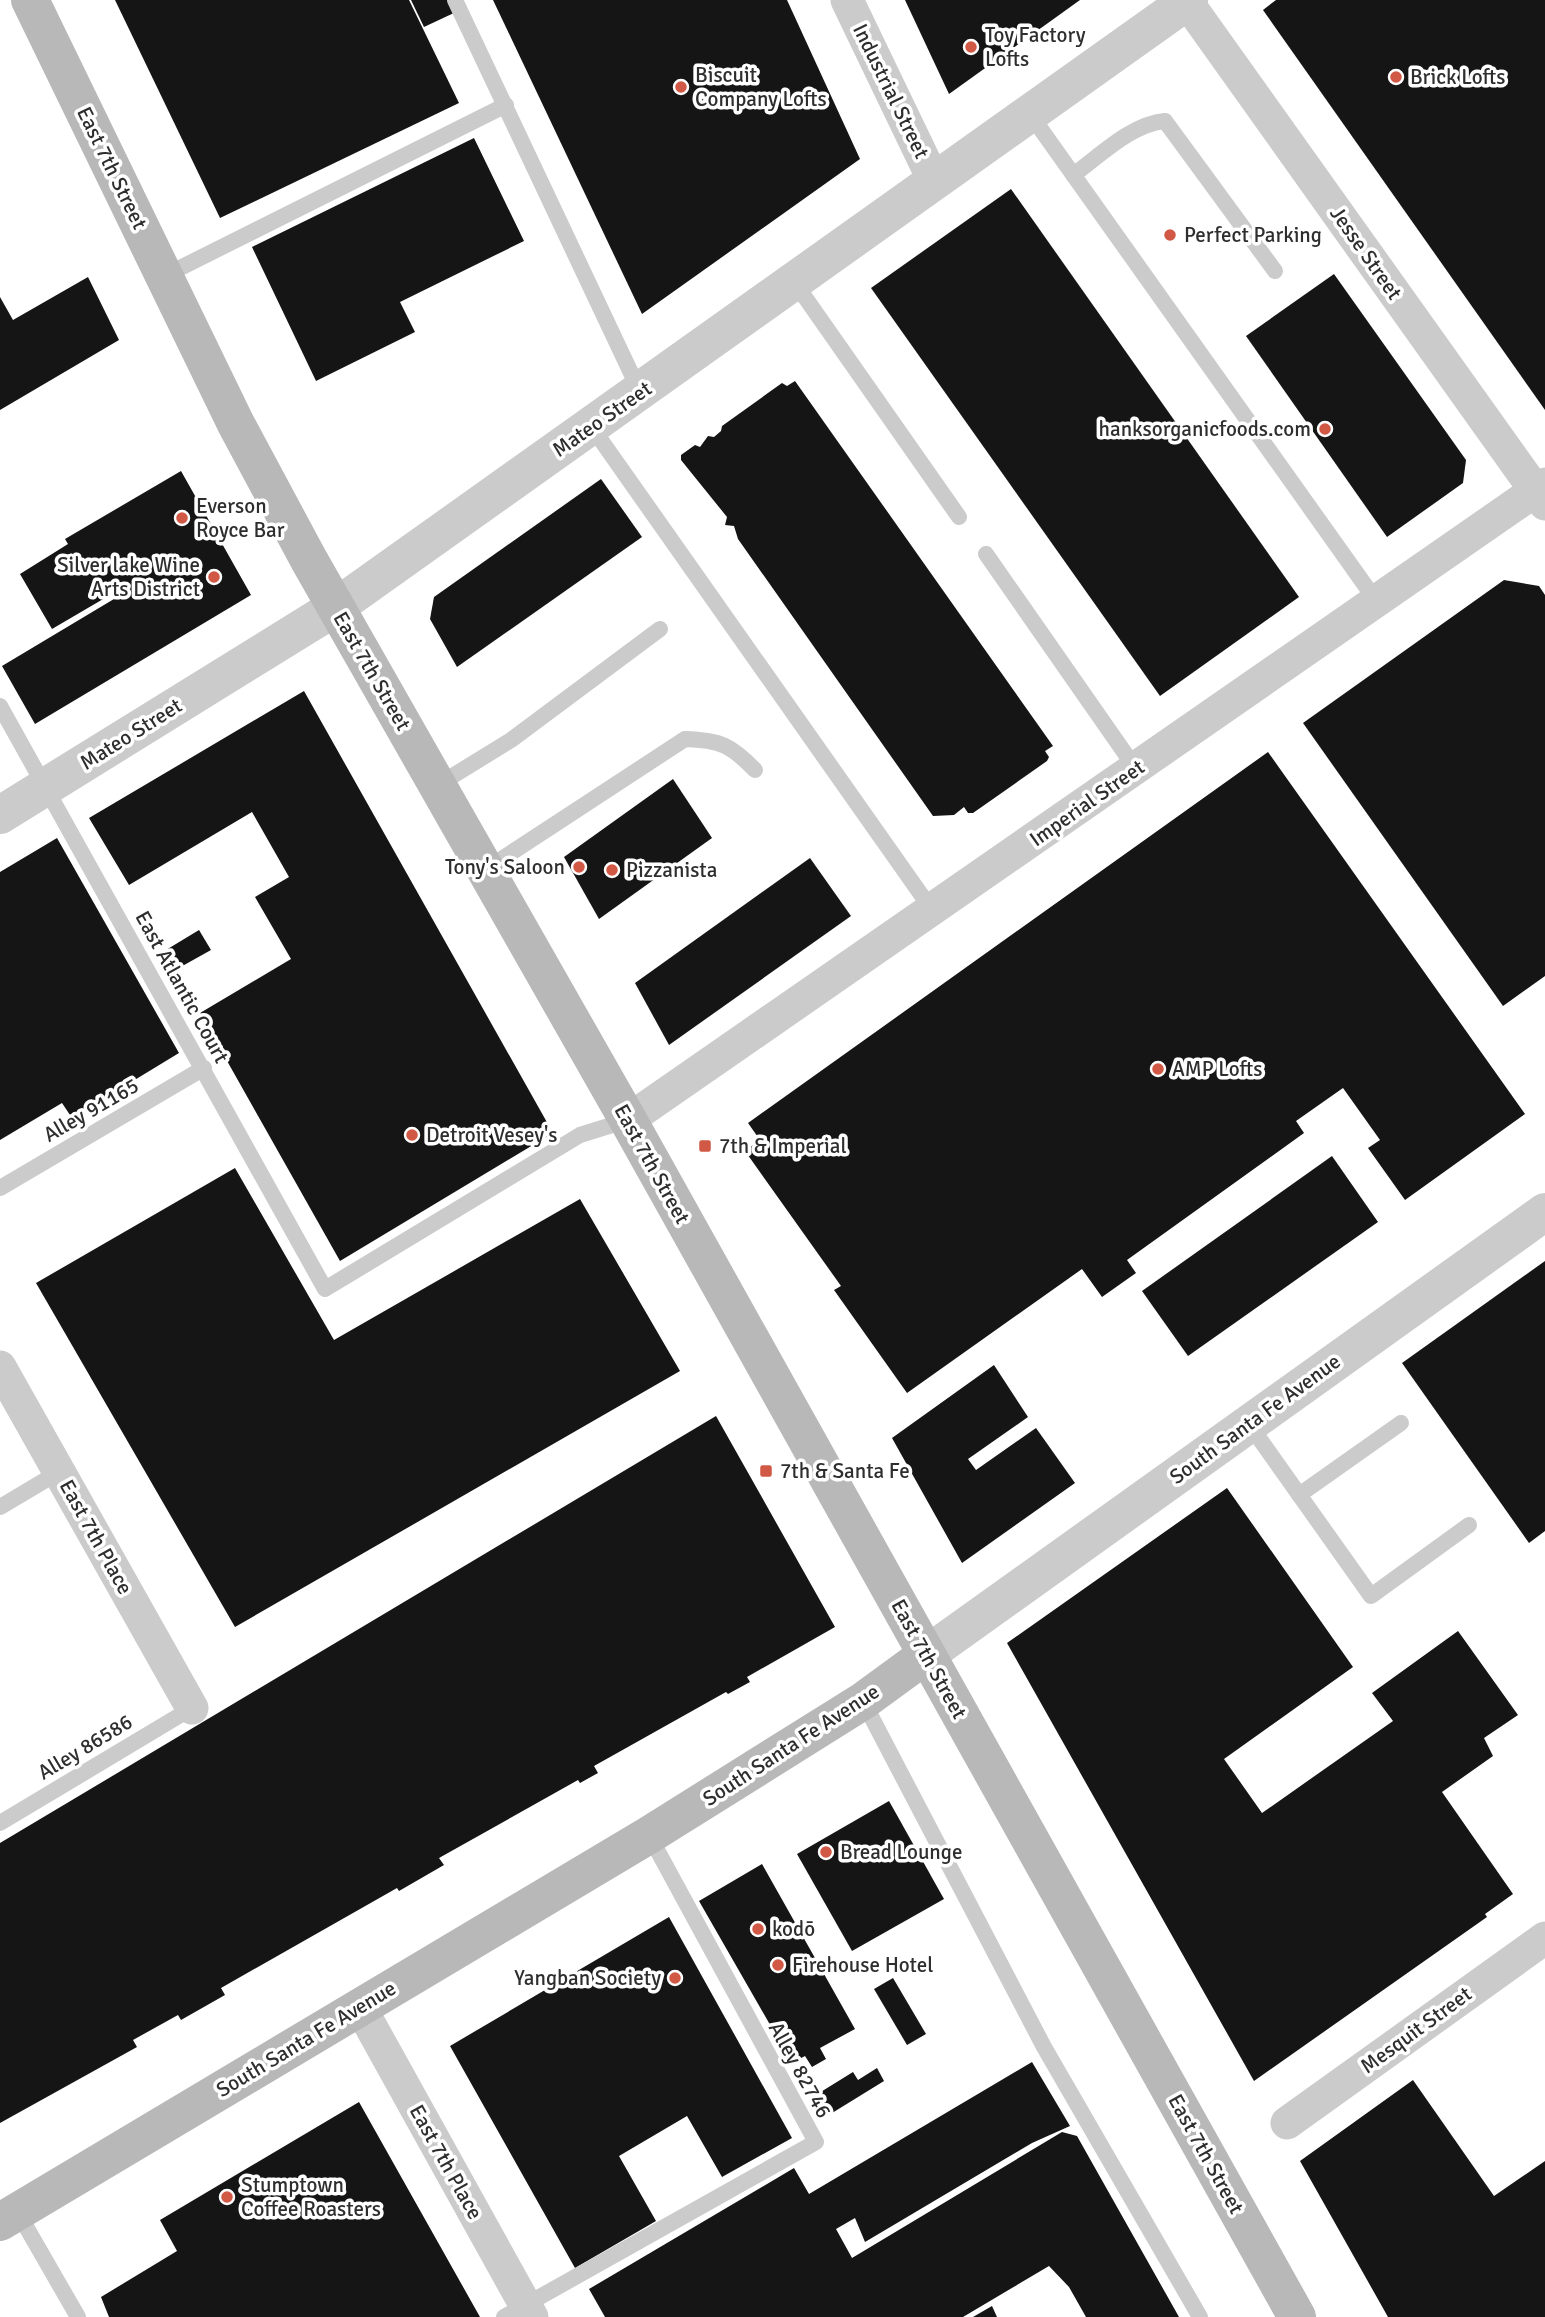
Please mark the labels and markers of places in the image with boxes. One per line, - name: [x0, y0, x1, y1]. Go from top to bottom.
- place label: Toy Factory Lofts: [985, 22, 1086, 72]
- marker: Toy Factory Lofts: [963, 39, 979, 55]
- place label: Biscuit Company Lofts: [695, 62, 827, 112]
- place label: Brick Lofts: [1410, 64, 1505, 90]
- marker: Brick Lofts: [1388, 69, 1404, 85]
- marker: Biscuit Company Lofts: [673, 79, 689, 95]
- place label: Perfect Parking: [1184, 222, 1322, 248]
- marker: Perfect Parking: [1162, 227, 1178, 243]
- place label: hanksorganicfoods.com: [1099, 416, 1311, 442]
- marker: hanksorganicfoods.com: [1317, 421, 1333, 437]
- place label: Everson Royce Bar: [196, 493, 285, 543]
- marker: Everson Royce Bar: [174, 510, 190, 526]
- place label: Silver lake Wine Arts District: [57, 552, 200, 602]
- marker: Silver lake Wine Arts District: [206, 569, 222, 585]
- place label: Tony's Saloon: [445, 854, 565, 880]
- place label: Pizzanista: [626, 857, 717, 883]
- marker: Tony's Saloon: [571, 859, 587, 875]
- marker: Pizzanista: [604, 862, 620, 878]
- place label: AMP Lofts: [1172, 1056, 1262, 1082]
- marker: AMP Lofts: [1150, 1061, 1166, 1077]
- place label: Detroit Vesey's: [426, 1122, 558, 1148]
- marker: Detroit Vesey's: [404, 1127, 420, 1143]
- place label: 7th & Imperial: [719, 1133, 847, 1159]
- marker: 7th & Imperial: [697, 1138, 713, 1154]
- place label: 7th & Santa Fe: [780, 1458, 910, 1484]
- marker: 7th & Santa Fe: [758, 1463, 774, 1479]
- place label: Bread Lounge: [840, 1839, 962, 1865]
- marker: Bread Lounge: [818, 1844, 834, 1860]
- place label: kodō: [772, 1916, 815, 1942]
- marker: kodō: [750, 1921, 766, 1937]
- place label: Firehouse Hotel: [792, 1952, 933, 1978]
- marker: Firehouse Hotel: [770, 1957, 786, 1973]
- place label: Yangban Society: [514, 1965, 661, 1991]
- marker: Yangban Society: [667, 1970, 683, 1986]
- place label: Stumptown Coffee Roasters: [241, 2172, 381, 2222]
- marker: Stumptown Coffee Roasters: [219, 2189, 235, 2205]

